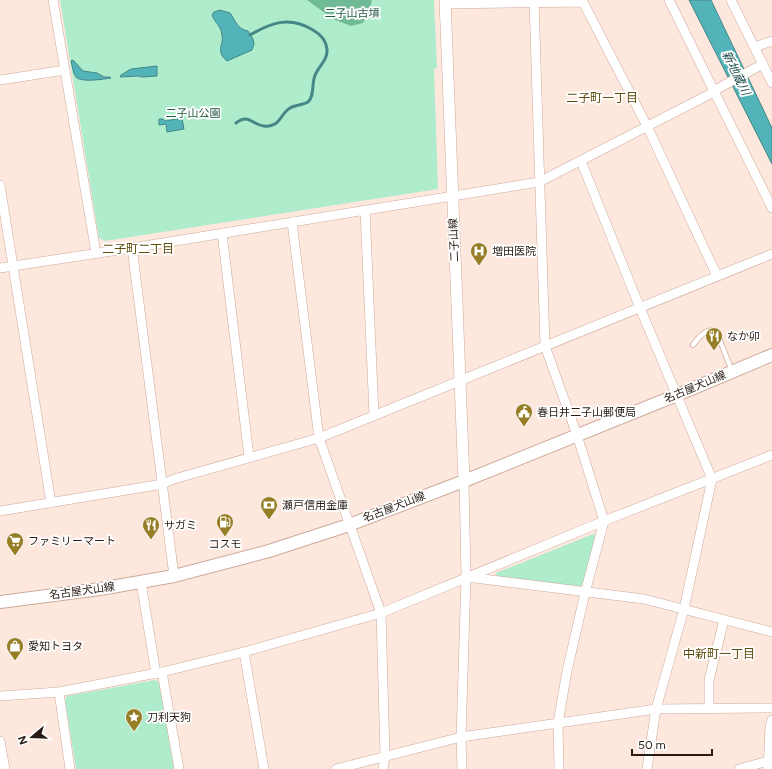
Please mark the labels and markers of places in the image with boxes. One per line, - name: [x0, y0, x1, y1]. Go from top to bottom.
- hospital icon: 増田医院: [469, 241, 489, 266]
- place label: 増田医院: [492, 245, 536, 258]
- restaurant icon: なか卯: [704, 326, 724, 351]
- place label: なか卯: [727, 330, 760, 343]
- public building icon: 春日井二子山郵便局: [514, 402, 534, 427]
- place label: 春日井二子山郵便局: [537, 406, 636, 419]
- bank icon: 瀬戸信用金庫: [259, 495, 279, 520]
- place label: 瀬戸信用金庫: [282, 499, 348, 512]
- fuel station icon: コスモ: [215, 512, 235, 537]
- restaurant icon: サガミ: [141, 515, 161, 540]
- place label: サガミ: [164, 519, 197, 532]
- supermarket icon: ファミリーマート: [5, 531, 25, 556]
- place label: ファミリーマート: [28, 535, 116, 548]
- place label: コスモ: [209, 538, 242, 551]
- shop icon: 愛知トヨタ: [5, 636, 25, 661]
- place label: 愛知トヨタ: [28, 640, 83, 653]
- place icon: 刀利天狗: [124, 707, 144, 732]
- place label: 刀利天狗: [147, 711, 191, 724]

